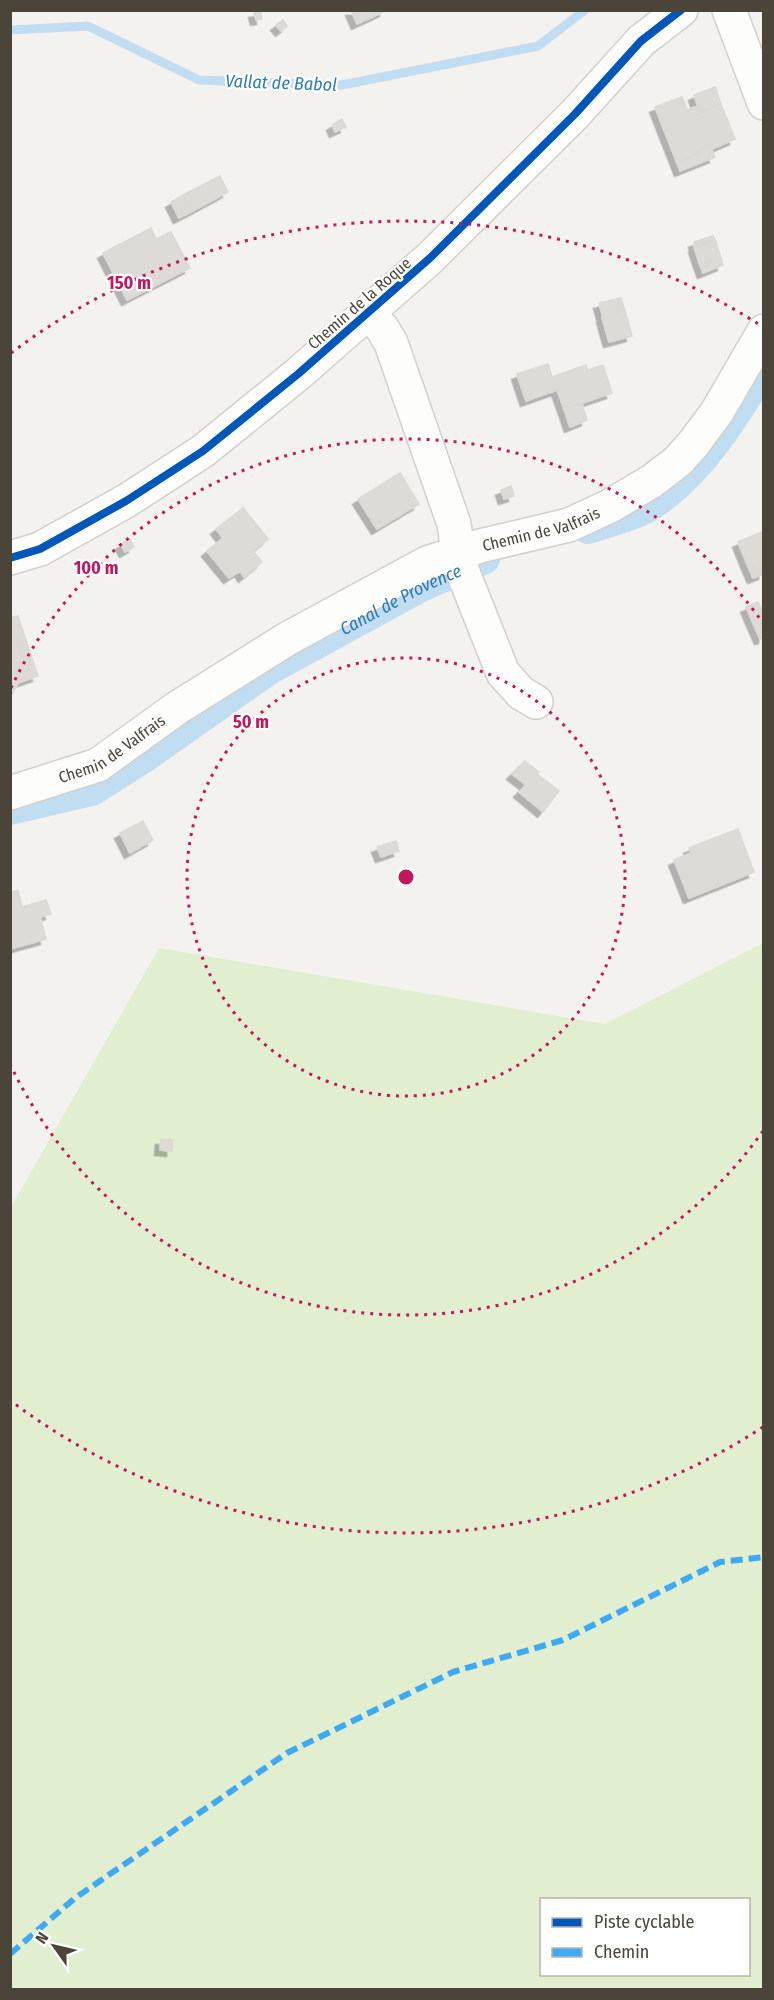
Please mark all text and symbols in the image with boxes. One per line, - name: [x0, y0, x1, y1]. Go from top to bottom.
- water label: Vallat de Babol: [225, 70, 338, 96]
- street label: Chemin de la Roque: [304, 253, 415, 353]
- text: 150 m: [107, 272, 151, 294]
- street label: Chemin de Valfrais: [481, 503, 603, 555]
- text: 100 m: [74, 557, 118, 579]
- water label: Canal de Provence: [336, 559, 465, 640]
- street label: Chemin de Valfrais: [56, 711, 169, 787]
- text: 50 m: [233, 711, 269, 733]
- centre of rings: [396, 867, 416, 887]
- legend: [540, 1898, 750, 1976]
- text: Piste cyclable: [594, 1911, 694, 1933]
- north arrow: [24, 1916, 84, 1976]
- text: N: [31, 1929, 53, 1947]
- text: Chemin: [594, 1941, 649, 1963]

